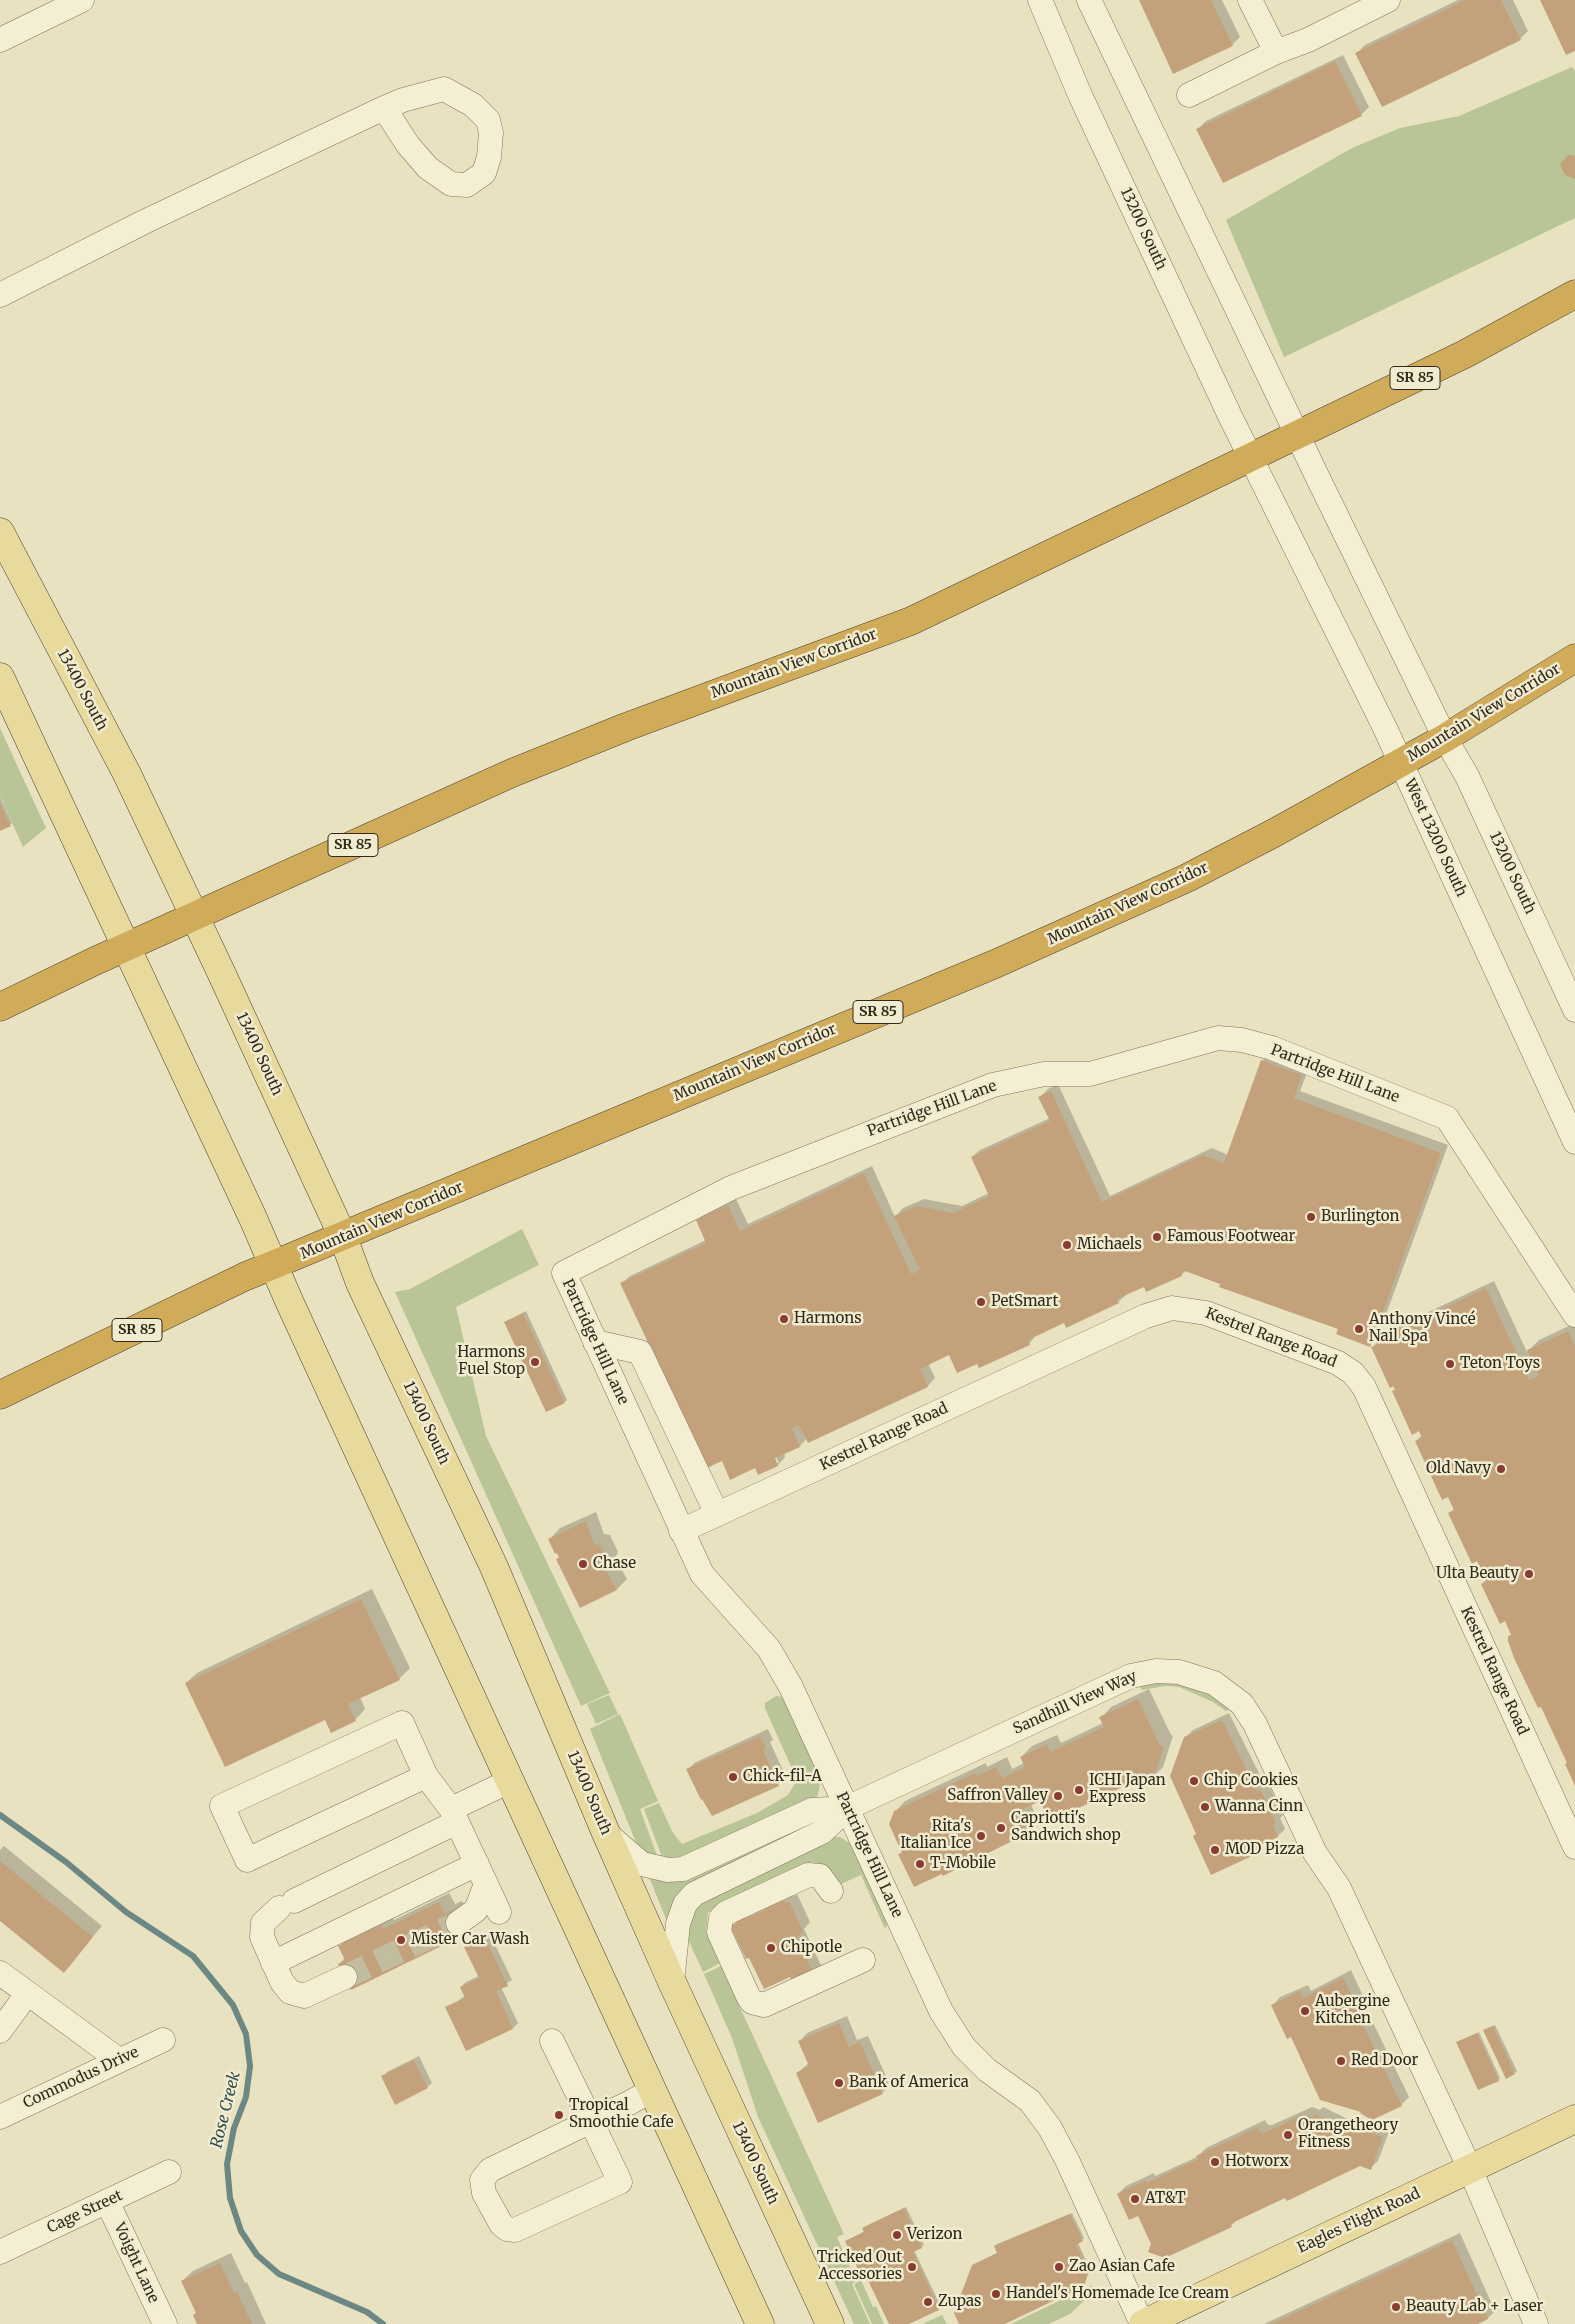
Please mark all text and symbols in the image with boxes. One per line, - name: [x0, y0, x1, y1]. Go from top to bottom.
- street label: 13200 South: [1116, 185, 1170, 273]
- road number: SR 85: [1390, 366, 1440, 389]
- street label: Mountain View Corridor: [709, 626, 879, 702]
- street label: 13400 South: [53, 646, 111, 734]
- street label: Mountain View Corridor: [1404, 660, 1564, 766]
- street label: West 13200 South: [1400, 776, 1470, 900]
- street label: 13200 South: [1485, 829, 1539, 917]
- road number: SR 85: [328, 834, 378, 856]
- street label: Mountain View Corridor: [1045, 859, 1211, 949]
- road number: SR 85: [853, 1000, 903, 1024]
- street label: 13400 South: [232, 1010, 286, 1098]
- street label: Mountain View Corridor: [671, 1021, 839, 1105]
- street label: Partridge Hill Lane: [1268, 1041, 1402, 1107]
- street label: Partridge Hill Lane: [865, 1077, 999, 1141]
- street label: Mountain View Corridor: [298, 1179, 466, 1263]
- place label: Burlington: [1321, 1208, 1399, 1226]
- marker: Burlington: [1305, 1211, 1317, 1223]
- place label: Famous Footwear: [1167, 1228, 1295, 1246]
- marker: Famous Footwear: [1151, 1231, 1163, 1243]
- place label: Michaels: [1077, 1236, 1142, 1254]
- marker: Michaels: [1061, 1239, 1073, 1251]
- street label: Partridge Hill Lane: [558, 1276, 632, 1408]
- place label: PetSmart: [991, 1293, 1058, 1311]
- marker: PetSmart: [975, 1296, 987, 1308]
- street label: Kestrel Range Road: [1203, 1305, 1339, 1371]
- place label: Harmons: [794, 1310, 862, 1328]
- place label: Anthony Vincé Nail Spa: [1369, 1311, 1476, 1346]
- marker: Harmons: [778, 1313, 790, 1325]
- road number: SR 85: [112, 1318, 162, 1342]
- marker: Anthony Vincé Nail Spa: [1353, 1323, 1365, 1335]
- place label: Harmons Fuel Stop: [457, 1344, 525, 1379]
- place label: Teton Toys: [1460, 1355, 1540, 1373]
- marker: Harmons Fuel Stop: [529, 1356, 541, 1368]
- marker: Teton Toys: [1444, 1358, 1456, 1370]
- street label: 13400 South: [399, 1379, 453, 1467]
- street label: Kestrel Range Road: [817, 1399, 951, 1475]
- place label: Old Navy: [1426, 1460, 1491, 1478]
- marker: Old Navy: [1495, 1463, 1507, 1475]
- place label: Chase: [593, 1555, 636, 1573]
- marker: Chase: [577, 1558, 589, 1570]
- place label: Ulta Beauty: [1436, 1565, 1519, 1583]
- marker: Ulta Beauty: [1523, 1568, 1535, 1580]
- street label: Kestrel Range Road: [1456, 1604, 1532, 1738]
- street label: Sandhill View Way: [1010, 1668, 1140, 1738]
- street label: 13400 South: [563, 1748, 615, 1838]
- place label: Chick-fil-A: [743, 1768, 822, 1786]
- marker: Chick-fil-A: [727, 1771, 739, 1783]
- place label: ICHI Japan Express: [1089, 1772, 1166, 1807]
- place label: Chip Cookies: [1204, 1772, 1298, 1790]
- marker: Chip Cookies: [1188, 1775, 1200, 1787]
- marker: ICHI Japan Express: [1073, 1784, 1085, 1796]
- place label: Saffron Valley: [947, 1787, 1048, 1805]
- street label: Partridge Hill Lane: [832, 1789, 906, 1921]
- marker: Saffron Valley: [1052, 1790, 1064, 1802]
- place label: Wanna Cinn: [1215, 1798, 1303, 1816]
- marker: Wanna Cinn: [1199, 1801, 1211, 1813]
- place label: Capriotti's Sandwich shop: [1011, 1810, 1121, 1845]
- place label: Rita's Italian Ice: [900, 1818, 971, 1853]
- marker: Capriotti's Sandwich shop: [995, 1822, 1007, 1834]
- marker: Rita's Italian Ice: [975, 1830, 987, 1842]
- place label: MOD Pizza: [1225, 1841, 1304, 1859]
- marker: MOD Pizza: [1209, 1844, 1221, 1856]
- place label: T-Mobile: [930, 1855, 996, 1873]
- marker: T-Mobile: [914, 1858, 926, 1870]
- place label: Mister Car Wash: [411, 1931, 529, 1949]
- marker: Mister Car Wash: [395, 1934, 407, 1946]
- place label: Chipotle: [781, 1939, 842, 1957]
- marker: Chipotle: [765, 1942, 777, 1954]
- place label: Aubergine Kitchen: [1315, 1993, 1390, 2028]
- marker: Aubergine Kitchen: [1299, 2005, 1311, 2017]
- street label: Commodus Drive: [20, 2043, 142, 2113]
- place label: Red Door: [1351, 2052, 1418, 2070]
- marker: Red Door: [1335, 2055, 1347, 2067]
- water label: Rose Creek: [207, 2070, 245, 2150]
- place label: Bank of America: [849, 2074, 969, 2092]
- marker: Bank of America: [833, 2077, 845, 2089]
- place label: Tropical Smoothie Cafe: [569, 2097, 674, 2132]
- marker: Tropical Smoothie Cafe: [553, 2109, 565, 2121]
- place label: Orangetheory Fitness: [1298, 2117, 1398, 2152]
- street label: 13400 South: [728, 2119, 782, 2207]
- marker: Orangetheory Fitness: [1282, 2129, 1294, 2141]
- place label: Hotworx: [1225, 2153, 1289, 2171]
- marker: Hotworx: [1209, 2156, 1221, 2168]
- street label: Eagles Flight Road: [1295, 2185, 1423, 2257]
- street label: Cage Street: [44, 2187, 126, 2237]
- place label: AT&T: [1145, 2190, 1186, 2208]
- marker: AT&T: [1129, 2193, 1141, 2205]
- street label: Voight Lane: [110, 2220, 162, 2306]
- place label: Verizon: [907, 2226, 962, 2244]
- marker: Verizon: [891, 2229, 903, 2241]
- place label: Tricked Out Accessories: [817, 2249, 902, 2284]
- place label: Zao Asian Cafe: [1069, 2258, 1175, 2276]
- marker: Tricked Out Accessories: [906, 2261, 918, 2273]
- marker: Zao Asian Cafe: [1053, 2261, 1065, 2273]
- place label: Handel's Homemade Ice Cream: [1006, 2285, 1229, 2303]
- marker: Handel's Homemade Ice Cream: [990, 2288, 1002, 2300]
- place label: Zupas: [938, 2293, 981, 2311]
- marker: Zupas: [922, 2296, 934, 2308]
- place label: Beauty Lab + Laser: [1406, 2298, 1543, 2316]
- marker: Beauty Lab + Laser: [1390, 2301, 1402, 2313]

